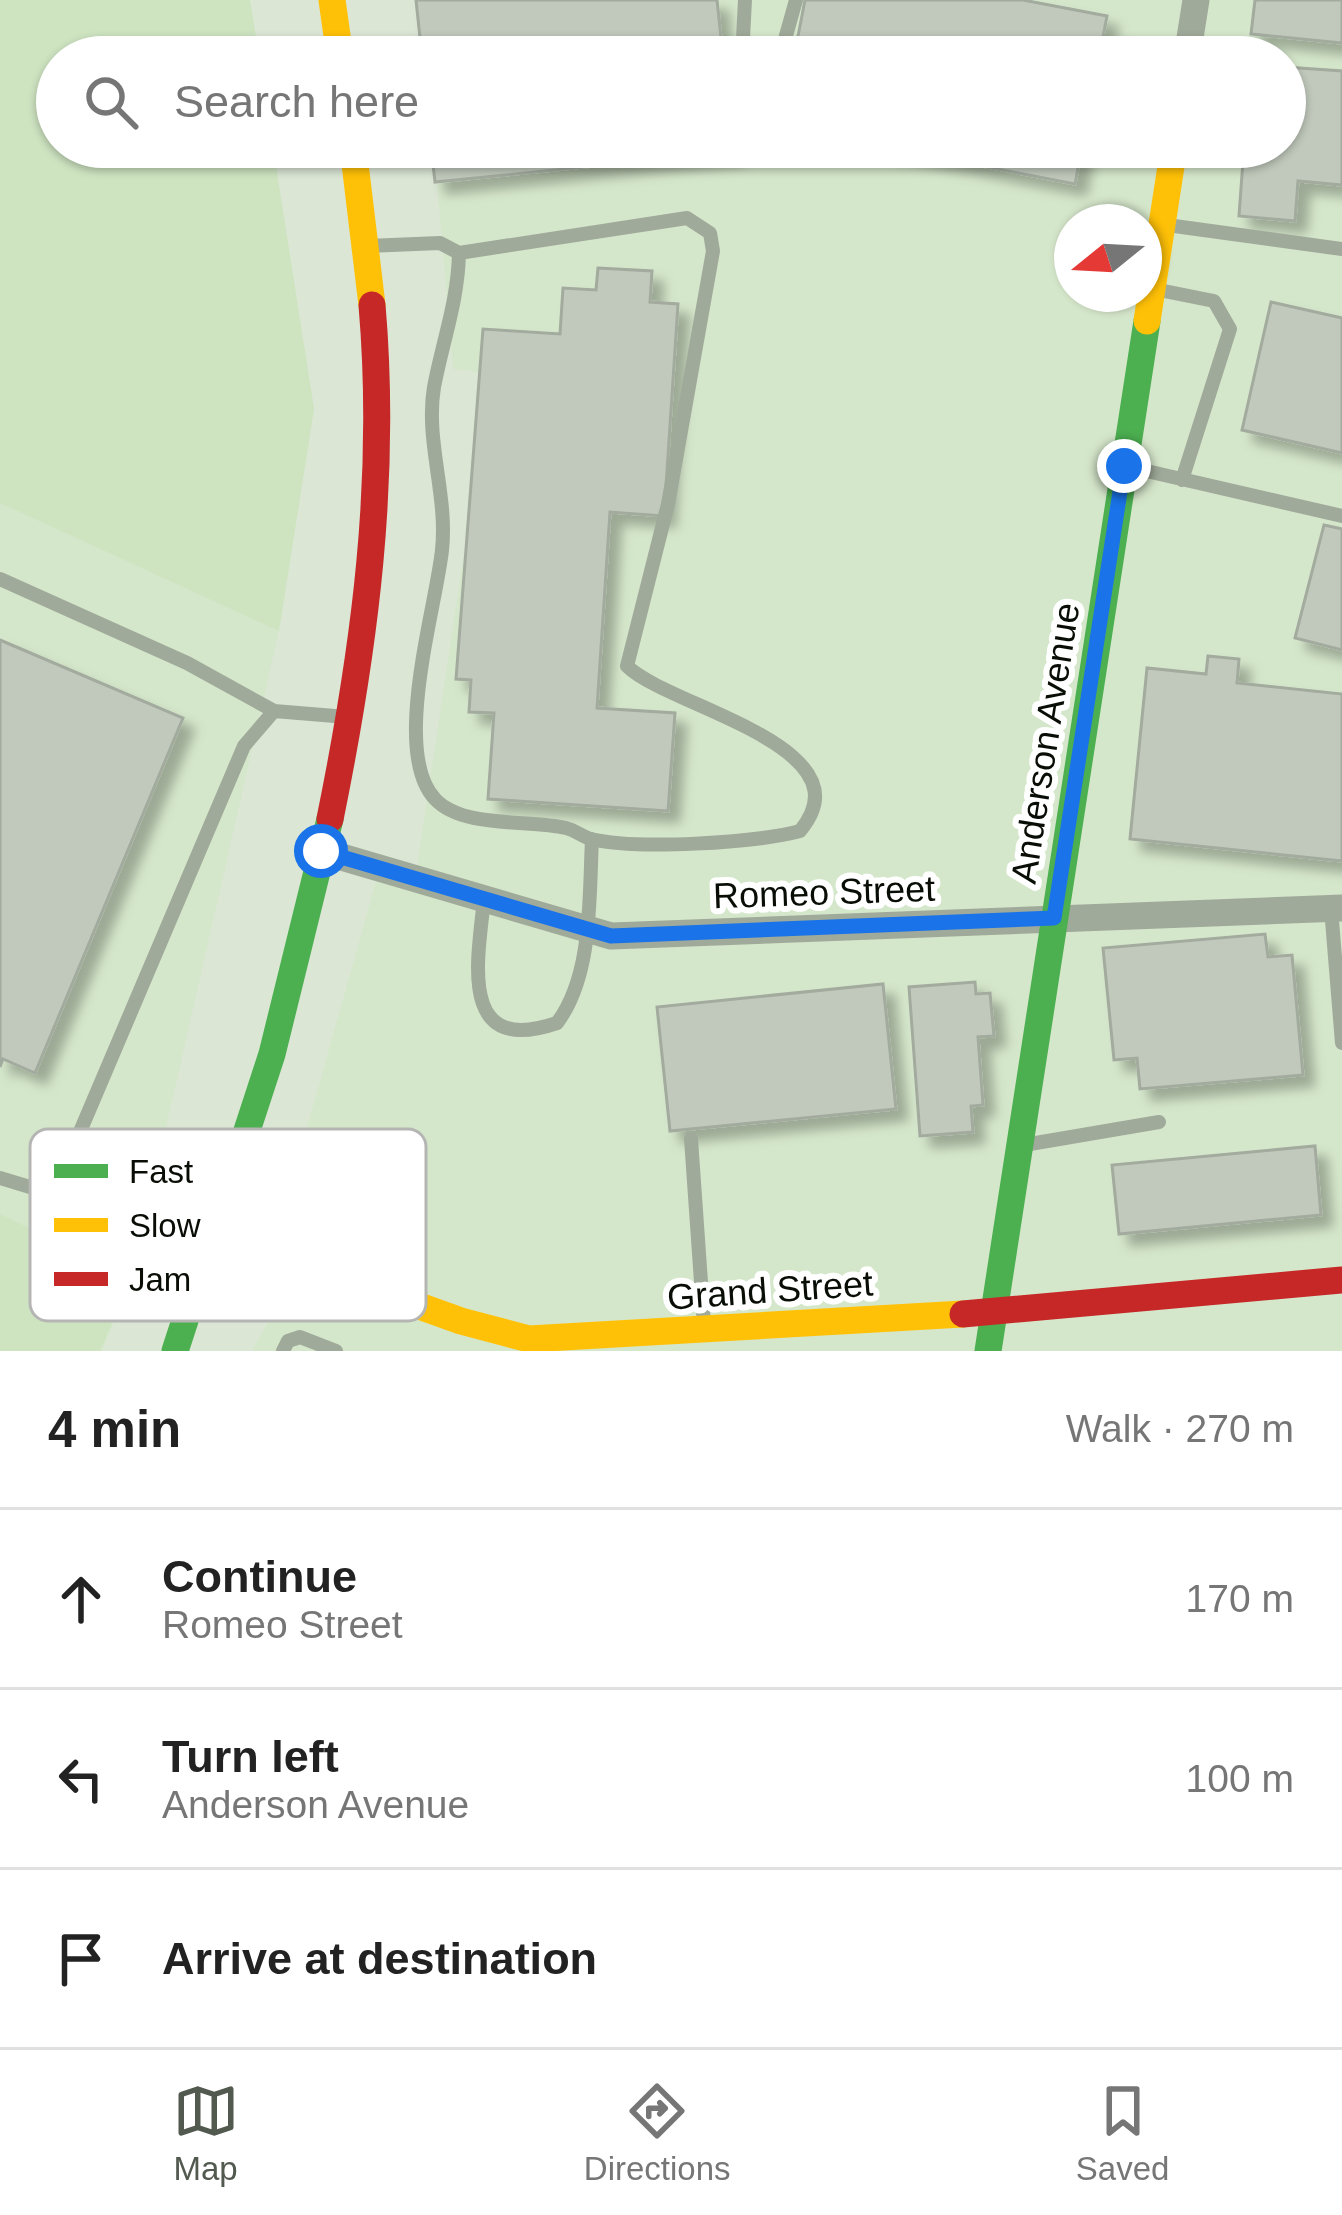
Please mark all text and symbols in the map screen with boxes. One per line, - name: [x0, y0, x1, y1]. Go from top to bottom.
- search box: [36, 36, 1306, 168]
- icon: search: [78, 69, 144, 135]
- text: Search here: [174, 76, 419, 127]
- north arrow: [1054, 204, 1162, 312]
- route end: [1097, 439, 1151, 493]
- street label: Anderson Avenue: [1003, 600, 1087, 886]
- route start: [294, 824, 348, 878]
- street label: Romeo Street: [712, 868, 936, 916]
- legend: [30, 1129, 426, 1321]
- text: Fast: [129, 1153, 193, 1190]
- text: Slow: [129, 1207, 201, 1244]
- text: Jam: [129, 1261, 191, 1298]
- street label: Grand Street: [666, 1262, 874, 1318]
- text: 4 min: [48, 1401, 181, 1458]
- text: Walk · 270 m: [1066, 1407, 1294, 1450]
- text: Continue: [162, 1551, 357, 1602]
- icon: ahead: [48, 1566, 114, 1632]
- text: 170 m: [1186, 1577, 1294, 1620]
- text: Romeo Street: [162, 1603, 403, 1646]
- text: Turn left: [162, 1731, 339, 1782]
- icon: left: [48, 1746, 114, 1812]
- text: 100 m: [1186, 1757, 1294, 1800]
- text: Anderson Avenue: [162, 1783, 469, 1826]
- icon: arrive: [48, 1926, 114, 1992]
- text: Arrive at destination: [162, 1933, 597, 1984]
- tab: Map: [173, 2078, 239, 2188]
- tab: Directions: [584, 2078, 731, 2188]
- tab: Saved: [1076, 2078, 1169, 2188]

